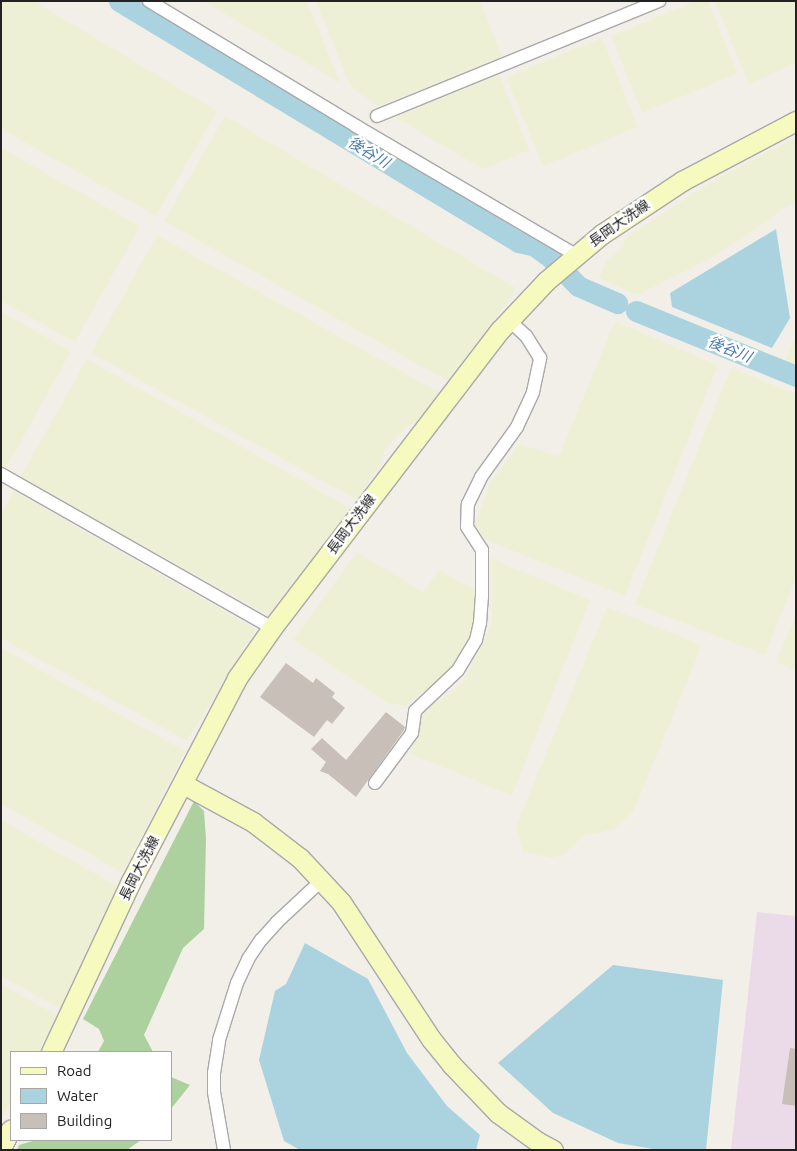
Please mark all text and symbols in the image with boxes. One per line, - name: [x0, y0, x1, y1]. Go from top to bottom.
- water label: 後谷川: [345, 133, 393, 171]
- street label: 長岡大洗線: [586, 196, 652, 250]
- water label: 後谷川: [706, 332, 754, 366]
- street label: 長岡大洗線: [323, 491, 379, 557]
- street label: 長岡大洗線: [116, 833, 162, 903]
- legend: [10, 1051, 172, 1141]
- text: Road: [57, 1062, 92, 1079]
- text: Water: [57, 1087, 98, 1104]
- text: Building: [57, 1112, 112, 1129]

